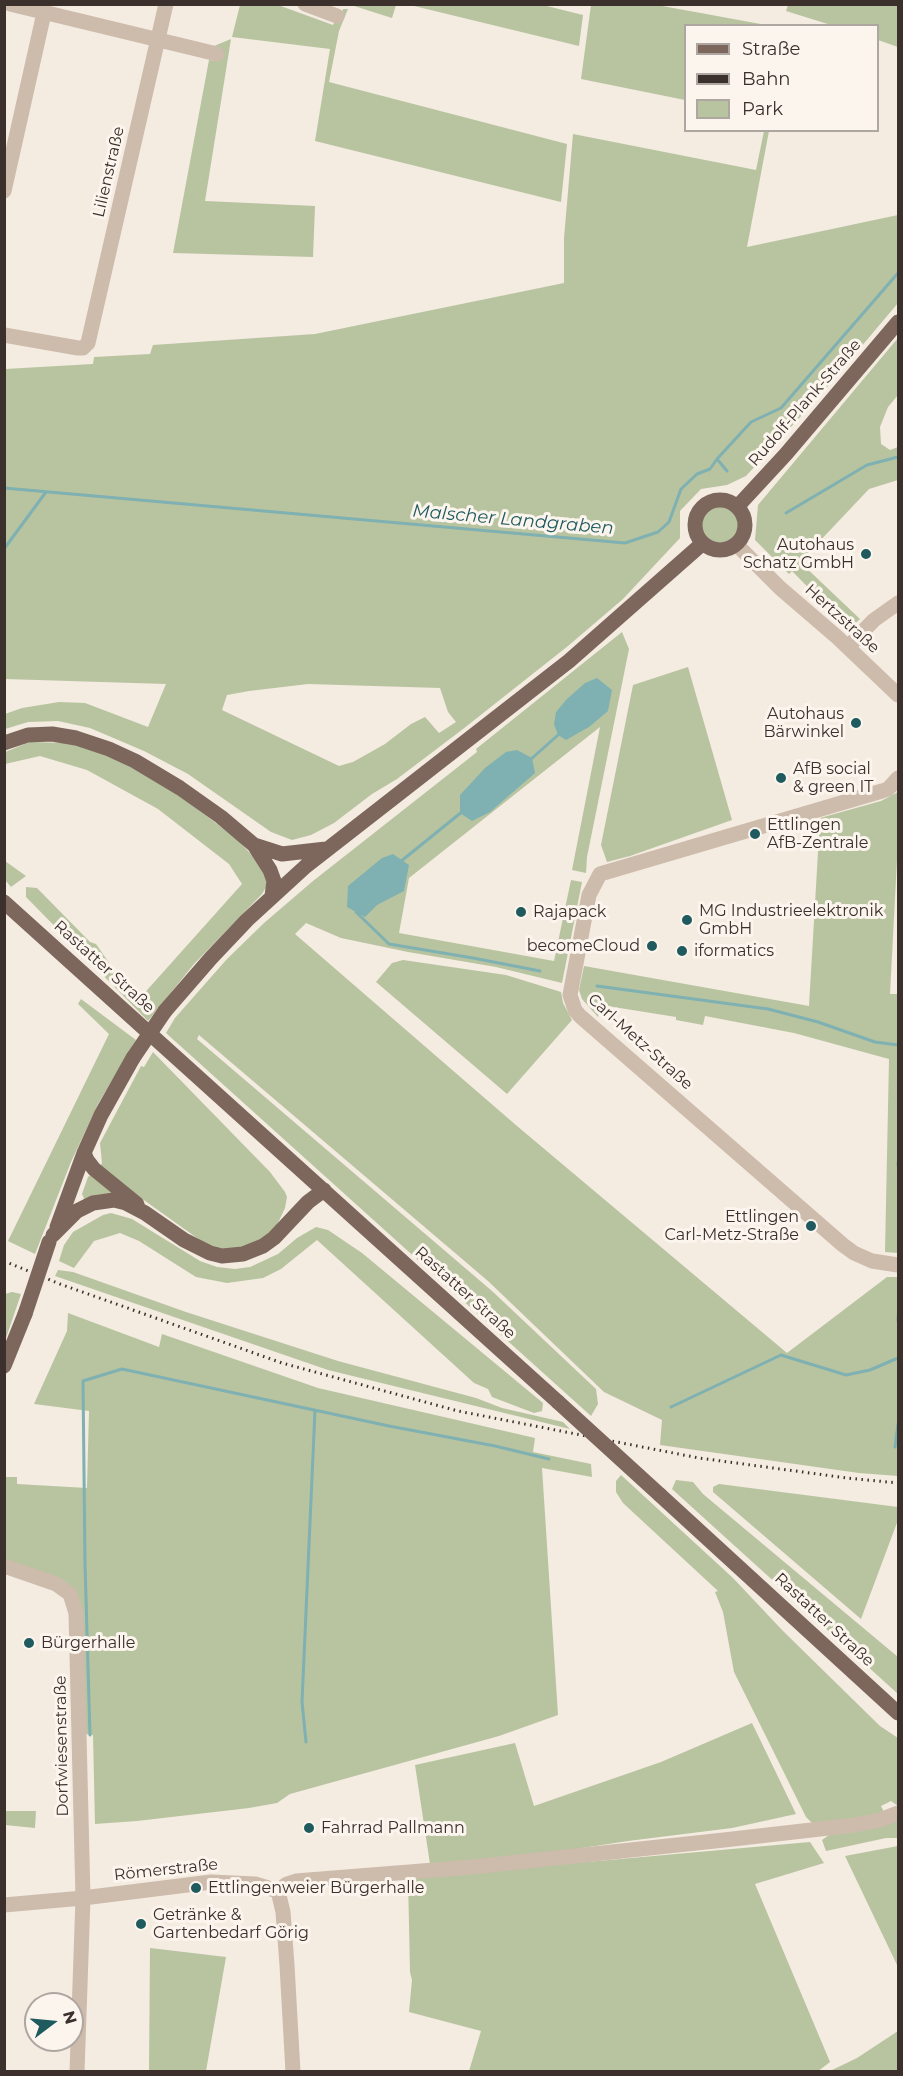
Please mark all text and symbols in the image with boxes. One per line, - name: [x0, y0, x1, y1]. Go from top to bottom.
- legend: [684, 24, 879, 132]
- text: Straße: [742, 38, 800, 60]
- text: Bahn: [742, 68, 791, 90]
- text: Park: [742, 98, 783, 120]
- street label: Lilienstraße: [89, 125, 129, 219]
- street label: Rudolf-Plank-Straße: [745, 336, 865, 470]
- water label: Malscher Landgraben: [412, 500, 614, 540]
- place label: Autohaus Schatz GmbH: [743, 535, 854, 573]
- marker: Autohaus Schatz GmbH: [859, 547, 873, 561]
- street label: Hertzstraße: [801, 580, 883, 658]
- place label: Autohaus Bärwinkel: [763, 704, 844, 742]
- marker: Autohaus Bärwinkel: [849, 716, 863, 730]
- place label: AfB social & green IT: [793, 759, 873, 797]
- marker: AfB social & green IT: [774, 771, 788, 785]
- place label: Ettlingen AfB-Zentrale: [767, 815, 868, 853]
- marker: Ettlingen AfB-Zentrale: [748, 827, 762, 841]
- place label: MG Industrieelektronik GmbH: [699, 901, 883, 939]
- place label: Rajapack: [533, 902, 606, 922]
- marker: Rajapack: [514, 905, 528, 919]
- marker: MG Industrieelektronik GmbH: [680, 913, 694, 927]
- street label: Rastatter Straße: [50, 917, 158, 1017]
- place label: becomeCloud: [527, 936, 640, 956]
- marker: becomeCloud: [645, 939, 659, 953]
- place label: iformatics: [694, 941, 774, 961]
- marker: iformatics: [675, 944, 689, 958]
- street label: Carl-Metz-Straße: [584, 990, 696, 1094]
- place label: Ettlingen Carl-Metz-Straße: [665, 1207, 799, 1245]
- marker: Ettlingen Carl-Metz-Straße: [804, 1219, 818, 1233]
- street label: Rastatter Straße: [411, 1243, 519, 1343]
- street label: Rastatter Straße: [770, 1569, 878, 1671]
- place label: Bürgerhalle: [41, 1633, 135, 1653]
- marker: Bürgerhalle: [22, 1636, 36, 1650]
- street label: Dorfwiesenstraße: [51, 1675, 73, 1817]
- place label: Fahrrad Pallmann: [321, 1818, 465, 1838]
- marker: Fahrrad Pallmann: [302, 1821, 316, 1835]
- street label: Römerstraße: [113, 1855, 219, 1885]
- place label: Ettlingenweier Bürgerhalle: [208, 1878, 424, 1898]
- marker: Ettlingenweier Bürgerhalle: [189, 1881, 203, 1895]
- place label: Getränke & Gartenbedarf Görig: [153, 1905, 309, 1943]
- marker: Getränke & Gartenbedarf Görig: [134, 1917, 148, 1931]
- north arrow: [24, 1992, 84, 2052]
- text: N: [59, 2009, 81, 2026]

